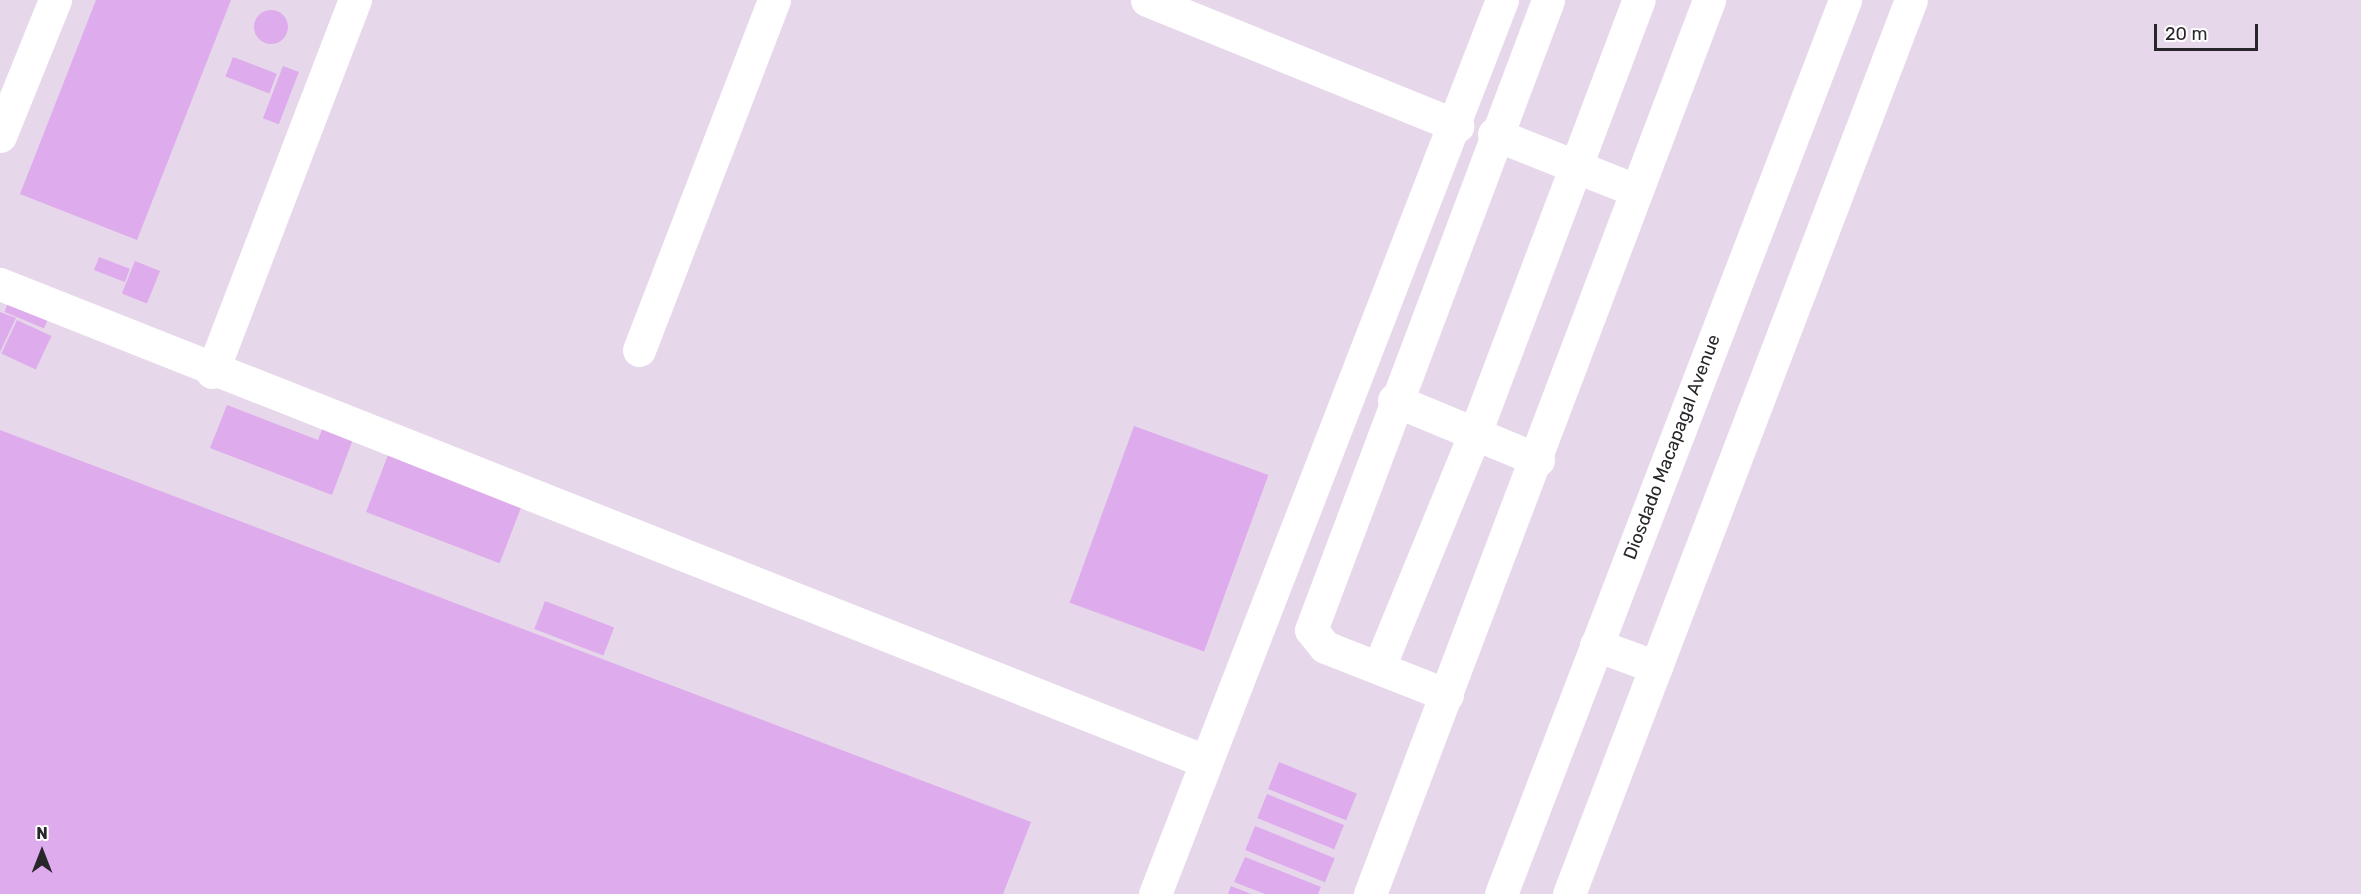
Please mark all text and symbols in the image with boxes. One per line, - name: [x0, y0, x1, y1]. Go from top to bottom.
- scale bar: [2157, 12, 2260, 50]
- text: 20 m: [2165, 23, 2207, 45]
- street label: Diosdado Macapagal Avenue: [1619, 331, 1725, 563]
- north arrow: [12, 822, 72, 882]
- text: N: [36, 824, 48, 843]

